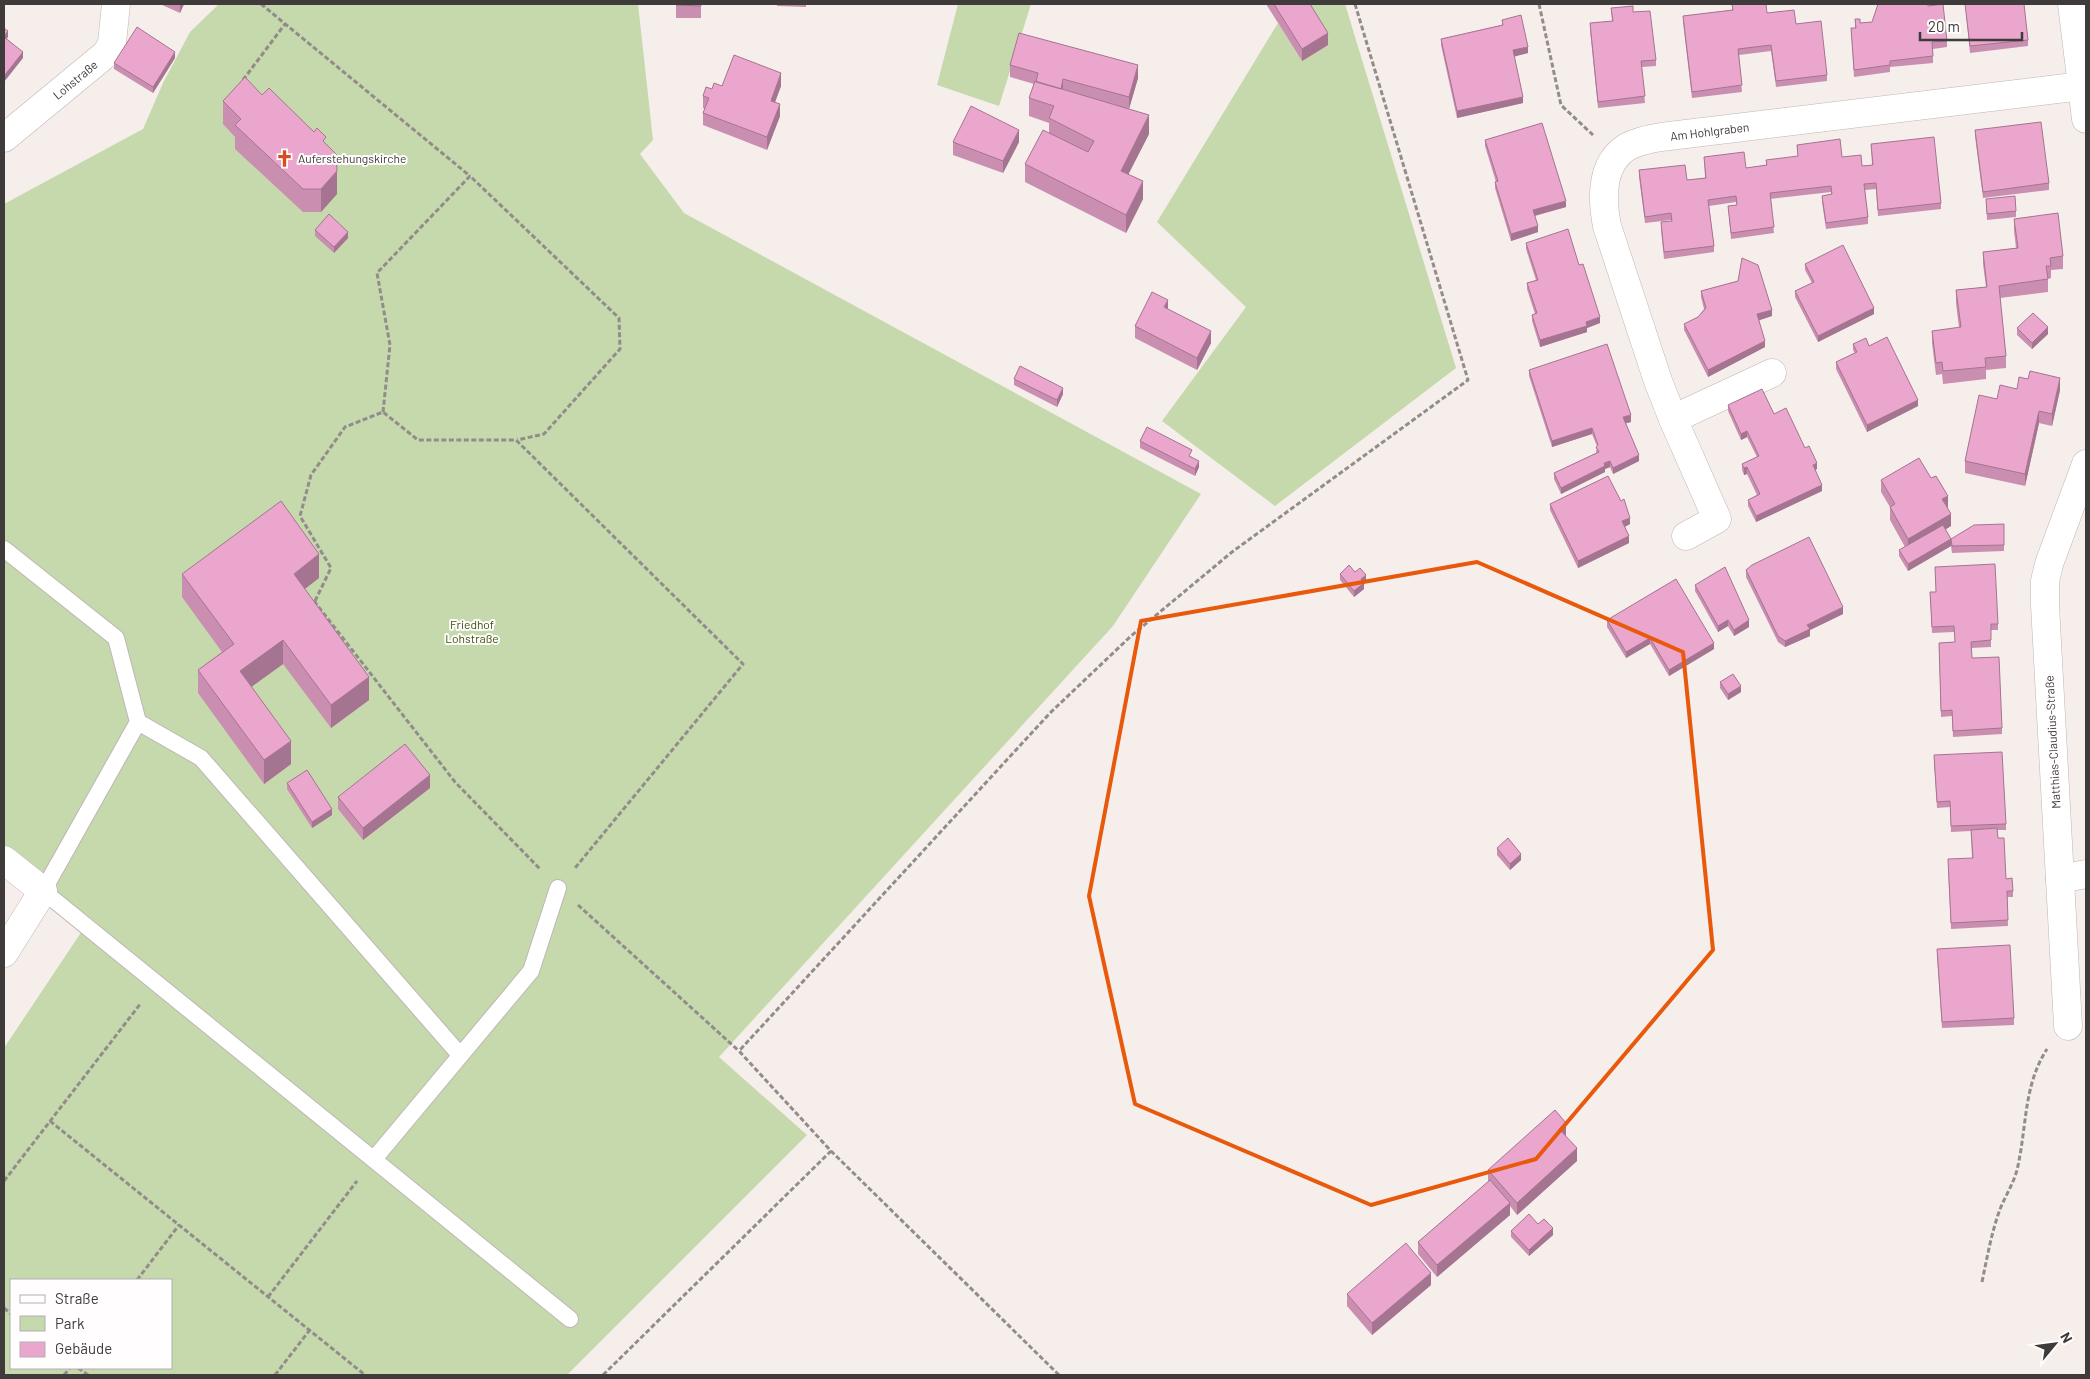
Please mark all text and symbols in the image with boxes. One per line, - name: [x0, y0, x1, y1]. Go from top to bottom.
- scale bar: [1920, 10, 2022, 42]
- text: 20 m: [1928, 17, 1960, 35]
- street label: Lohstraße: [50, 57, 100, 102]
- street label: Am Hohlgraben: [1669, 119, 1750, 143]
- church icon: Auferstehungskirche: [274, 148, 294, 168]
- place label: Auferstehungskirche: [298, 151, 406, 165]
- park label: Friedhof Lohstraße: [445, 617, 499, 645]
- street label: Matthias-Claudius-Straße: [2042, 675, 2062, 809]
- legend: [10, 1279, 172, 1369]
- text: Straße: [55, 1289, 99, 1307]
- text: Park: [55, 1314, 85, 1332]
- north arrow: [2030, 1319, 2080, 1369]
- text: N: [2057, 1329, 2076, 1346]
- text: Gebäude: [55, 1339, 112, 1357]

